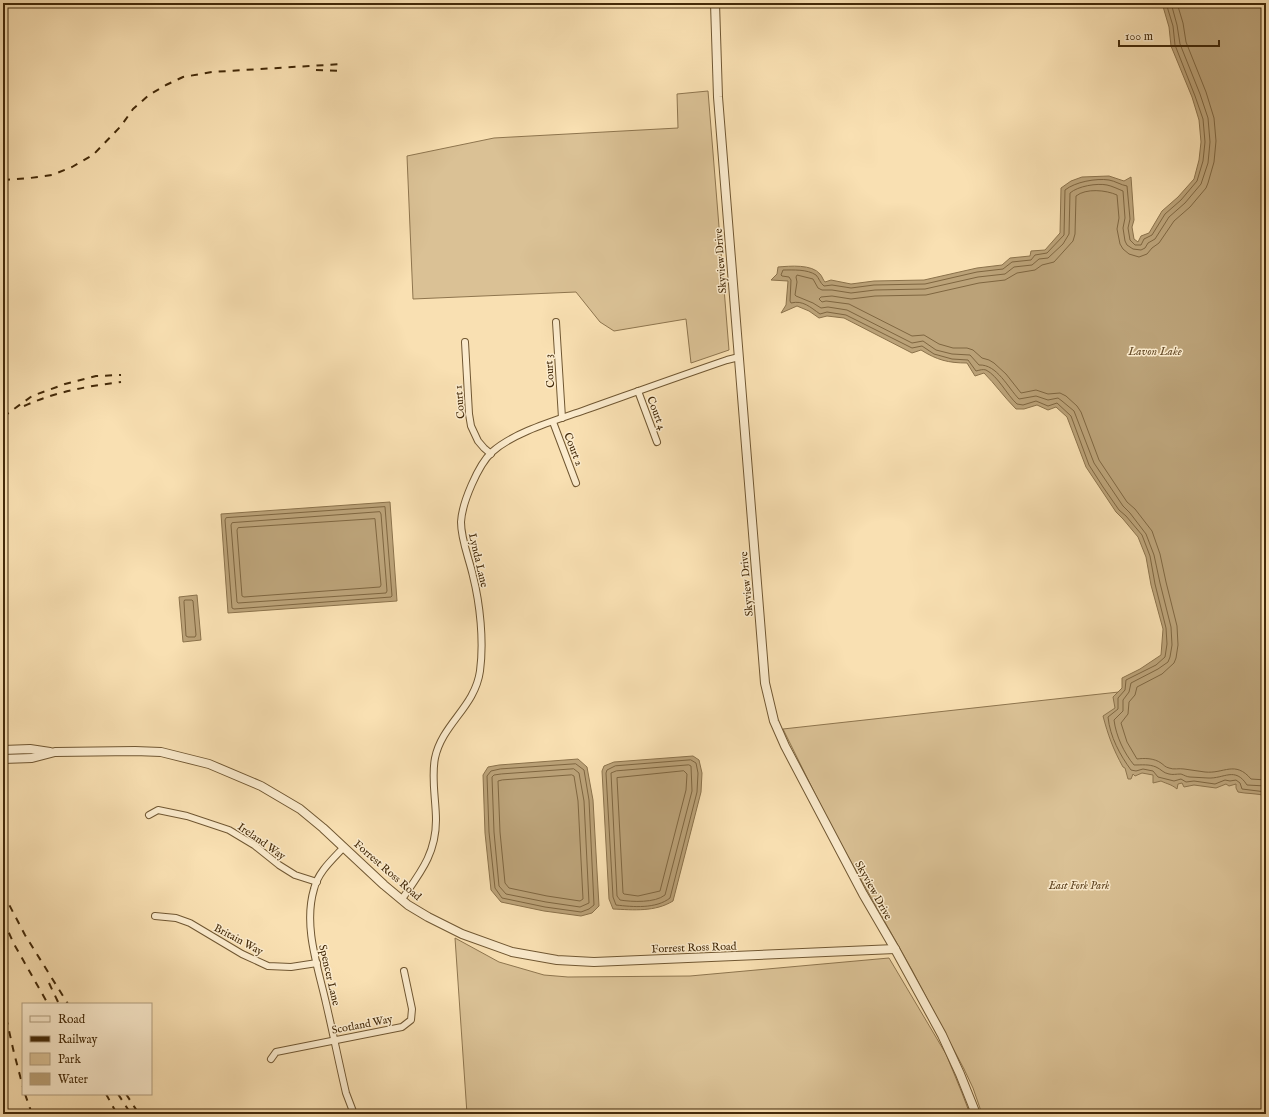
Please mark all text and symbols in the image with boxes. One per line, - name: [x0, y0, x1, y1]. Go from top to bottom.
- scale bar: [1119, 22, 1219, 48]
- text: 100 m: [1125, 29, 1153, 44]
- street label: Skyview Drive: [712, 228, 730, 294]
- water label: Lavon Lake: [1127, 344, 1182, 359]
- street label: Court 3: [542, 354, 558, 388]
- street label: Court 1: [452, 384, 468, 419]
- street label: Court 4: [643, 394, 669, 433]
- street label: Court 2: [560, 431, 586, 468]
- street label: Lynda Lane: [465, 532, 491, 589]
- street label: Skyview Drive: [737, 551, 757, 617]
- street label: Ireland Way: [235, 820, 289, 864]
- street label: Forrest Ross Road: [351, 838, 424, 904]
- street label: Skyview Drive: [851, 859, 895, 922]
- park label: East Fork Park: [1048, 879, 1110, 893]
- street label: Britain Way: [211, 921, 266, 959]
- street label: Forrest Ross Road: [651, 940, 737, 956]
- street label: Spencer Lane: [315, 943, 343, 1007]
- legend: [22, 1003, 152, 1095]
- text: Road: [58, 1012, 86, 1027]
- street label: Scotland Way: [331, 1012, 394, 1038]
- text: Railway: [58, 1032, 97, 1047]
- text: Park: [58, 1052, 81, 1067]
- text: Water: [58, 1072, 89, 1087]

